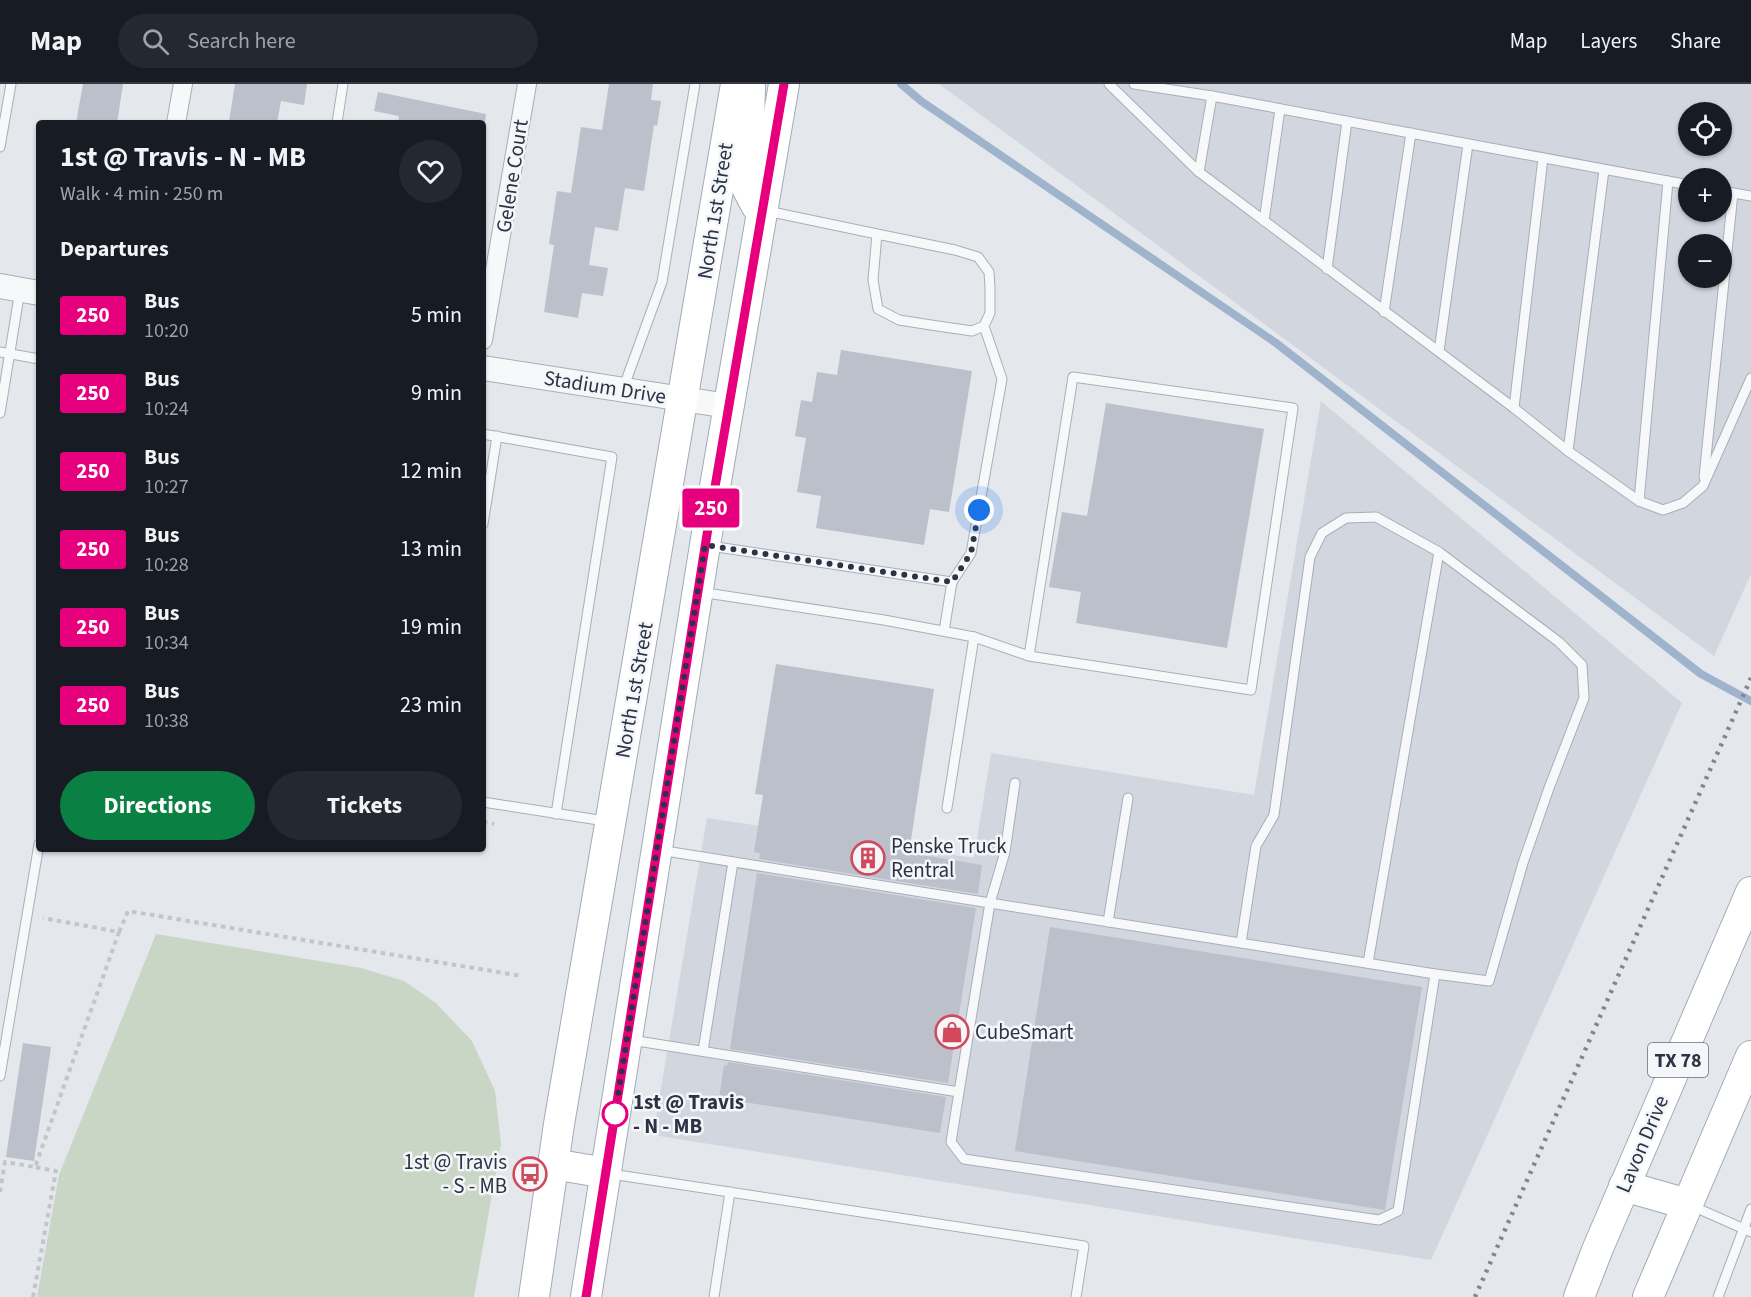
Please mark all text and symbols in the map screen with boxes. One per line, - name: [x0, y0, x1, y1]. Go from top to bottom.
- search box: [118, 14, 538, 68]
- text: Map: [30, 21, 82, 61]
- icon: search: [139, 25, 172, 58]
- text: Search here: [187, 25, 296, 57]
- text: Map: [1510, 26, 1547, 56]
- text: Layers: [1580, 26, 1637, 56]
- text: Share: [1670, 26, 1721, 56]
- map controls: [1678, 102, 1732, 288]
- button: locate: [1678, 102, 1732, 156]
- street label: Gelene Court: [488, 117, 536, 235]
- text: 1st @ Travis - N - MB: [60, 137, 306, 177]
- button: heart: [399, 140, 462, 203]
- street label: North 1st Street: [689, 141, 741, 281]
- button: +: [1678, 168, 1732, 222]
- text: Walk · 4 min · 250 m: [60, 180, 223, 208]
- text: Departures: [60, 233, 169, 265]
- button: −: [1678, 234, 1732, 288]
- text: Bus: [144, 285, 180, 317]
- text: 5 min: [411, 299, 462, 331]
- text: 250: [76, 300, 110, 330]
- text: 10:20: [144, 317, 189, 345]
- text: Bus: [144, 363, 180, 395]
- street label: Stadium Drive: [542, 363, 668, 411]
- text: 9 min: [411, 377, 462, 409]
- text: 250: [76, 378, 110, 408]
- text: 10:24: [144, 395, 189, 423]
- text: Bus: [144, 441, 180, 473]
- text: 12 min: [400, 455, 462, 487]
- text: 250: [76, 456, 110, 486]
- text: 10:27: [144, 473, 189, 501]
- line badge: 250: [676, 488, 746, 528]
- text: 250: [694, 493, 728, 523]
- your location: [964, 495, 994, 525]
- text: Bus: [144, 519, 180, 551]
- text: 13 min: [400, 533, 462, 565]
- text: 250: [76, 534, 110, 564]
- text: 10:28: [144, 551, 189, 579]
- text: Bus: [144, 597, 180, 629]
- text: 19 min: [400, 611, 462, 643]
- text: 250: [76, 612, 110, 642]
- street label: North 1st Street: [607, 620, 661, 760]
- text: 10:34: [144, 629, 189, 657]
- text: Bus: [144, 675, 180, 707]
- text: 23 min: [400, 689, 462, 721]
- text: 250: [76, 690, 110, 720]
- text: 10:38: [144, 707, 189, 735]
- button: Directions: [60, 771, 255, 840]
- button: Tickets: [267, 771, 462, 840]
- place label: Penske Truck Rentral: [891, 831, 1007, 885]
- building icon: Penske Truck Rentral: [850, 840, 886, 876]
- shop icon: CubeSmart: [934, 1014, 970, 1050]
- place label: CubeSmart: [975, 1017, 1073, 1047]
- road number: TX 78: [1648, 1043, 1708, 1077]
- place label: 1st @ Travis - N - MB: [633, 1087, 744, 1141]
- street label: Lavon Drive: [1608, 1091, 1676, 1197]
- marker: 1st @ Travis - N - MB: [602, 1101, 628, 1127]
- place label: 1st @ Travis - S - MB: [403, 1147, 507, 1201]
- bus stop icon: 1st @ Travis - S - MB: [512, 1156, 548, 1192]

